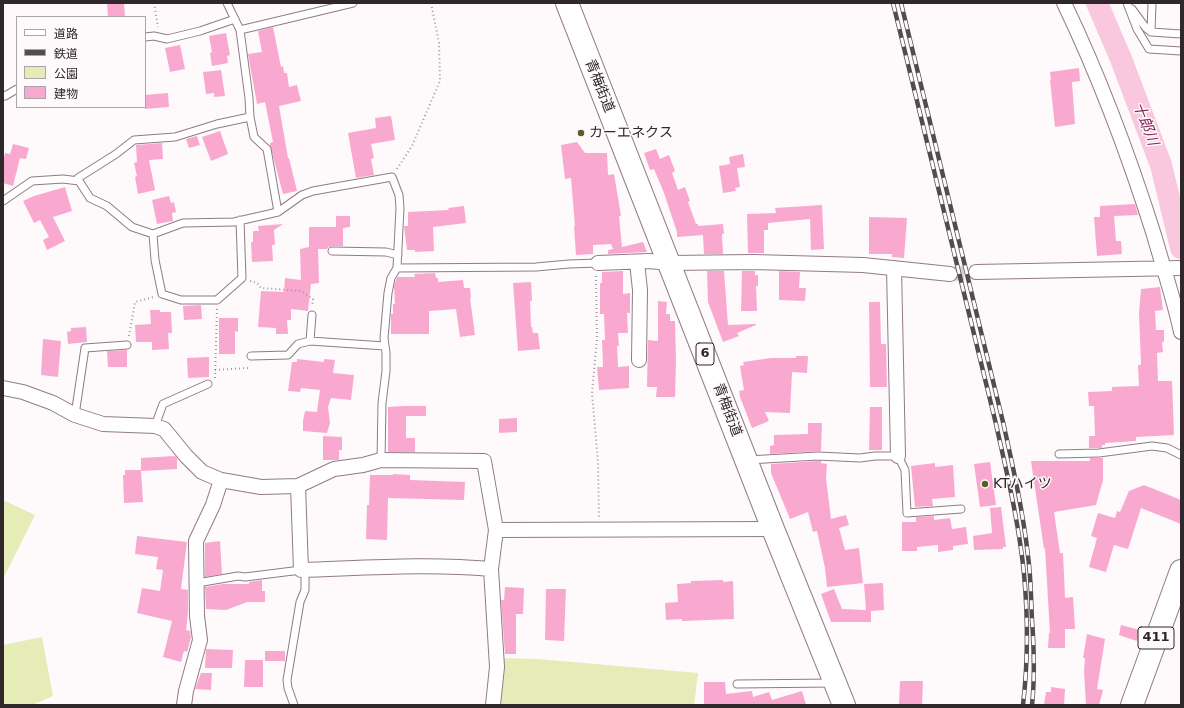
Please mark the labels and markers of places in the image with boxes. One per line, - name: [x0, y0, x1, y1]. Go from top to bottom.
- place label: カーエネクス: [589, 125, 673, 141]
- marker: カーエネクス: [576, 128, 586, 138]
- place label: KTハイツ: [993, 476, 1052, 492]
- marker: KTハイツ: [980, 479, 990, 489]

